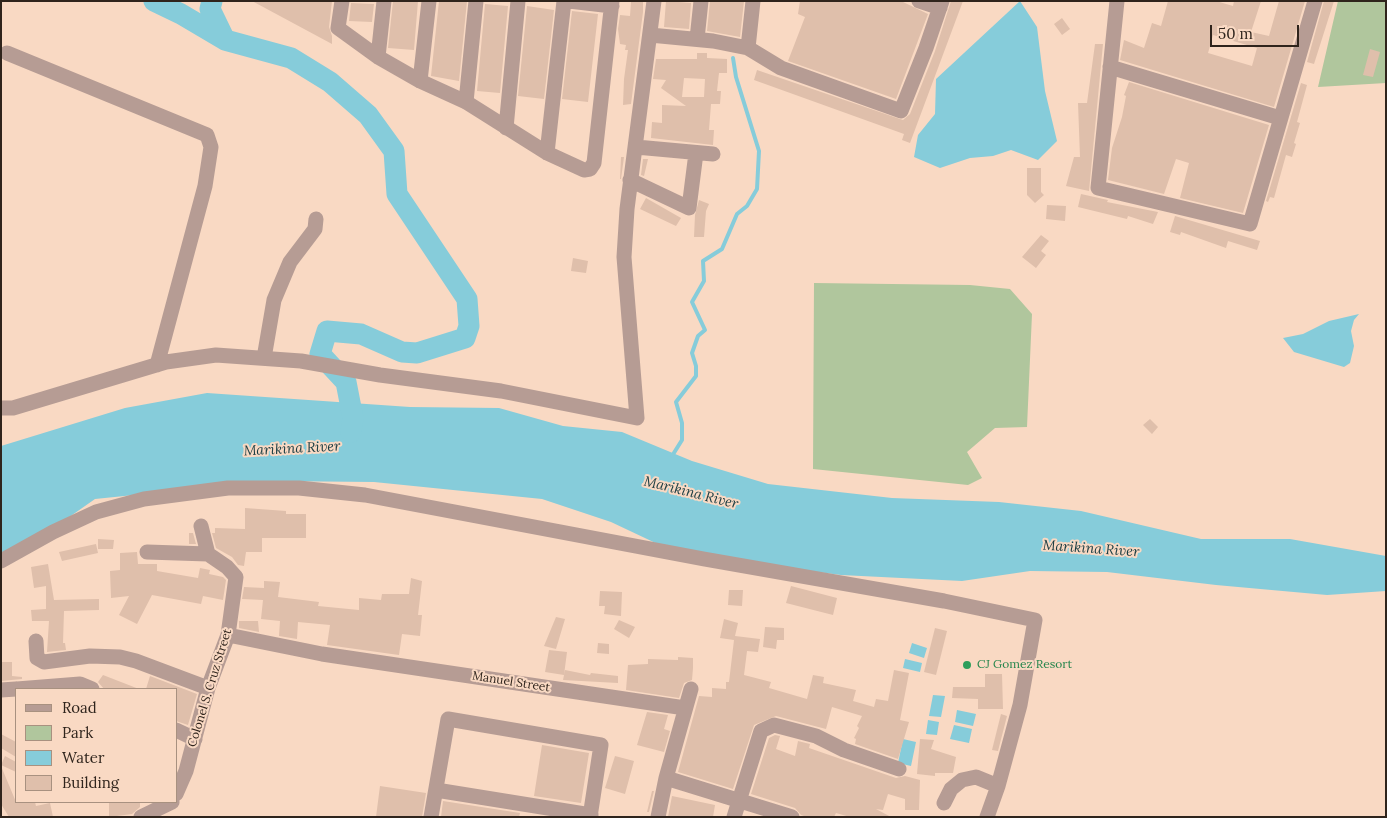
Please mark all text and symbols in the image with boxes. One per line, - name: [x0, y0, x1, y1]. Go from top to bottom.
- scale bar: [1212, 15, 1301, 47]
- text: 50 m: [1218, 24, 1253, 43]
- water label: Marikina River: [243, 438, 341, 460]
- water label: Marikina River: [642, 473, 740, 513]
- water label: Marikina River: [1042, 537, 1140, 561]
- street label: Colonel S. Cruz Street: [185, 627, 235, 749]
- place label: CJ Gomez Resort: [977, 658, 1072, 672]
- marker: CJ Gomez Resort: [961, 659, 973, 671]
- street label: Manuel Street: [471, 669, 551, 695]
- legend: [15, 688, 178, 803]
- text: Road: [62, 698, 97, 717]
- text: Park: [62, 723, 93, 742]
- text: Water: [62, 748, 104, 767]
- text: Building: [62, 773, 119, 792]

